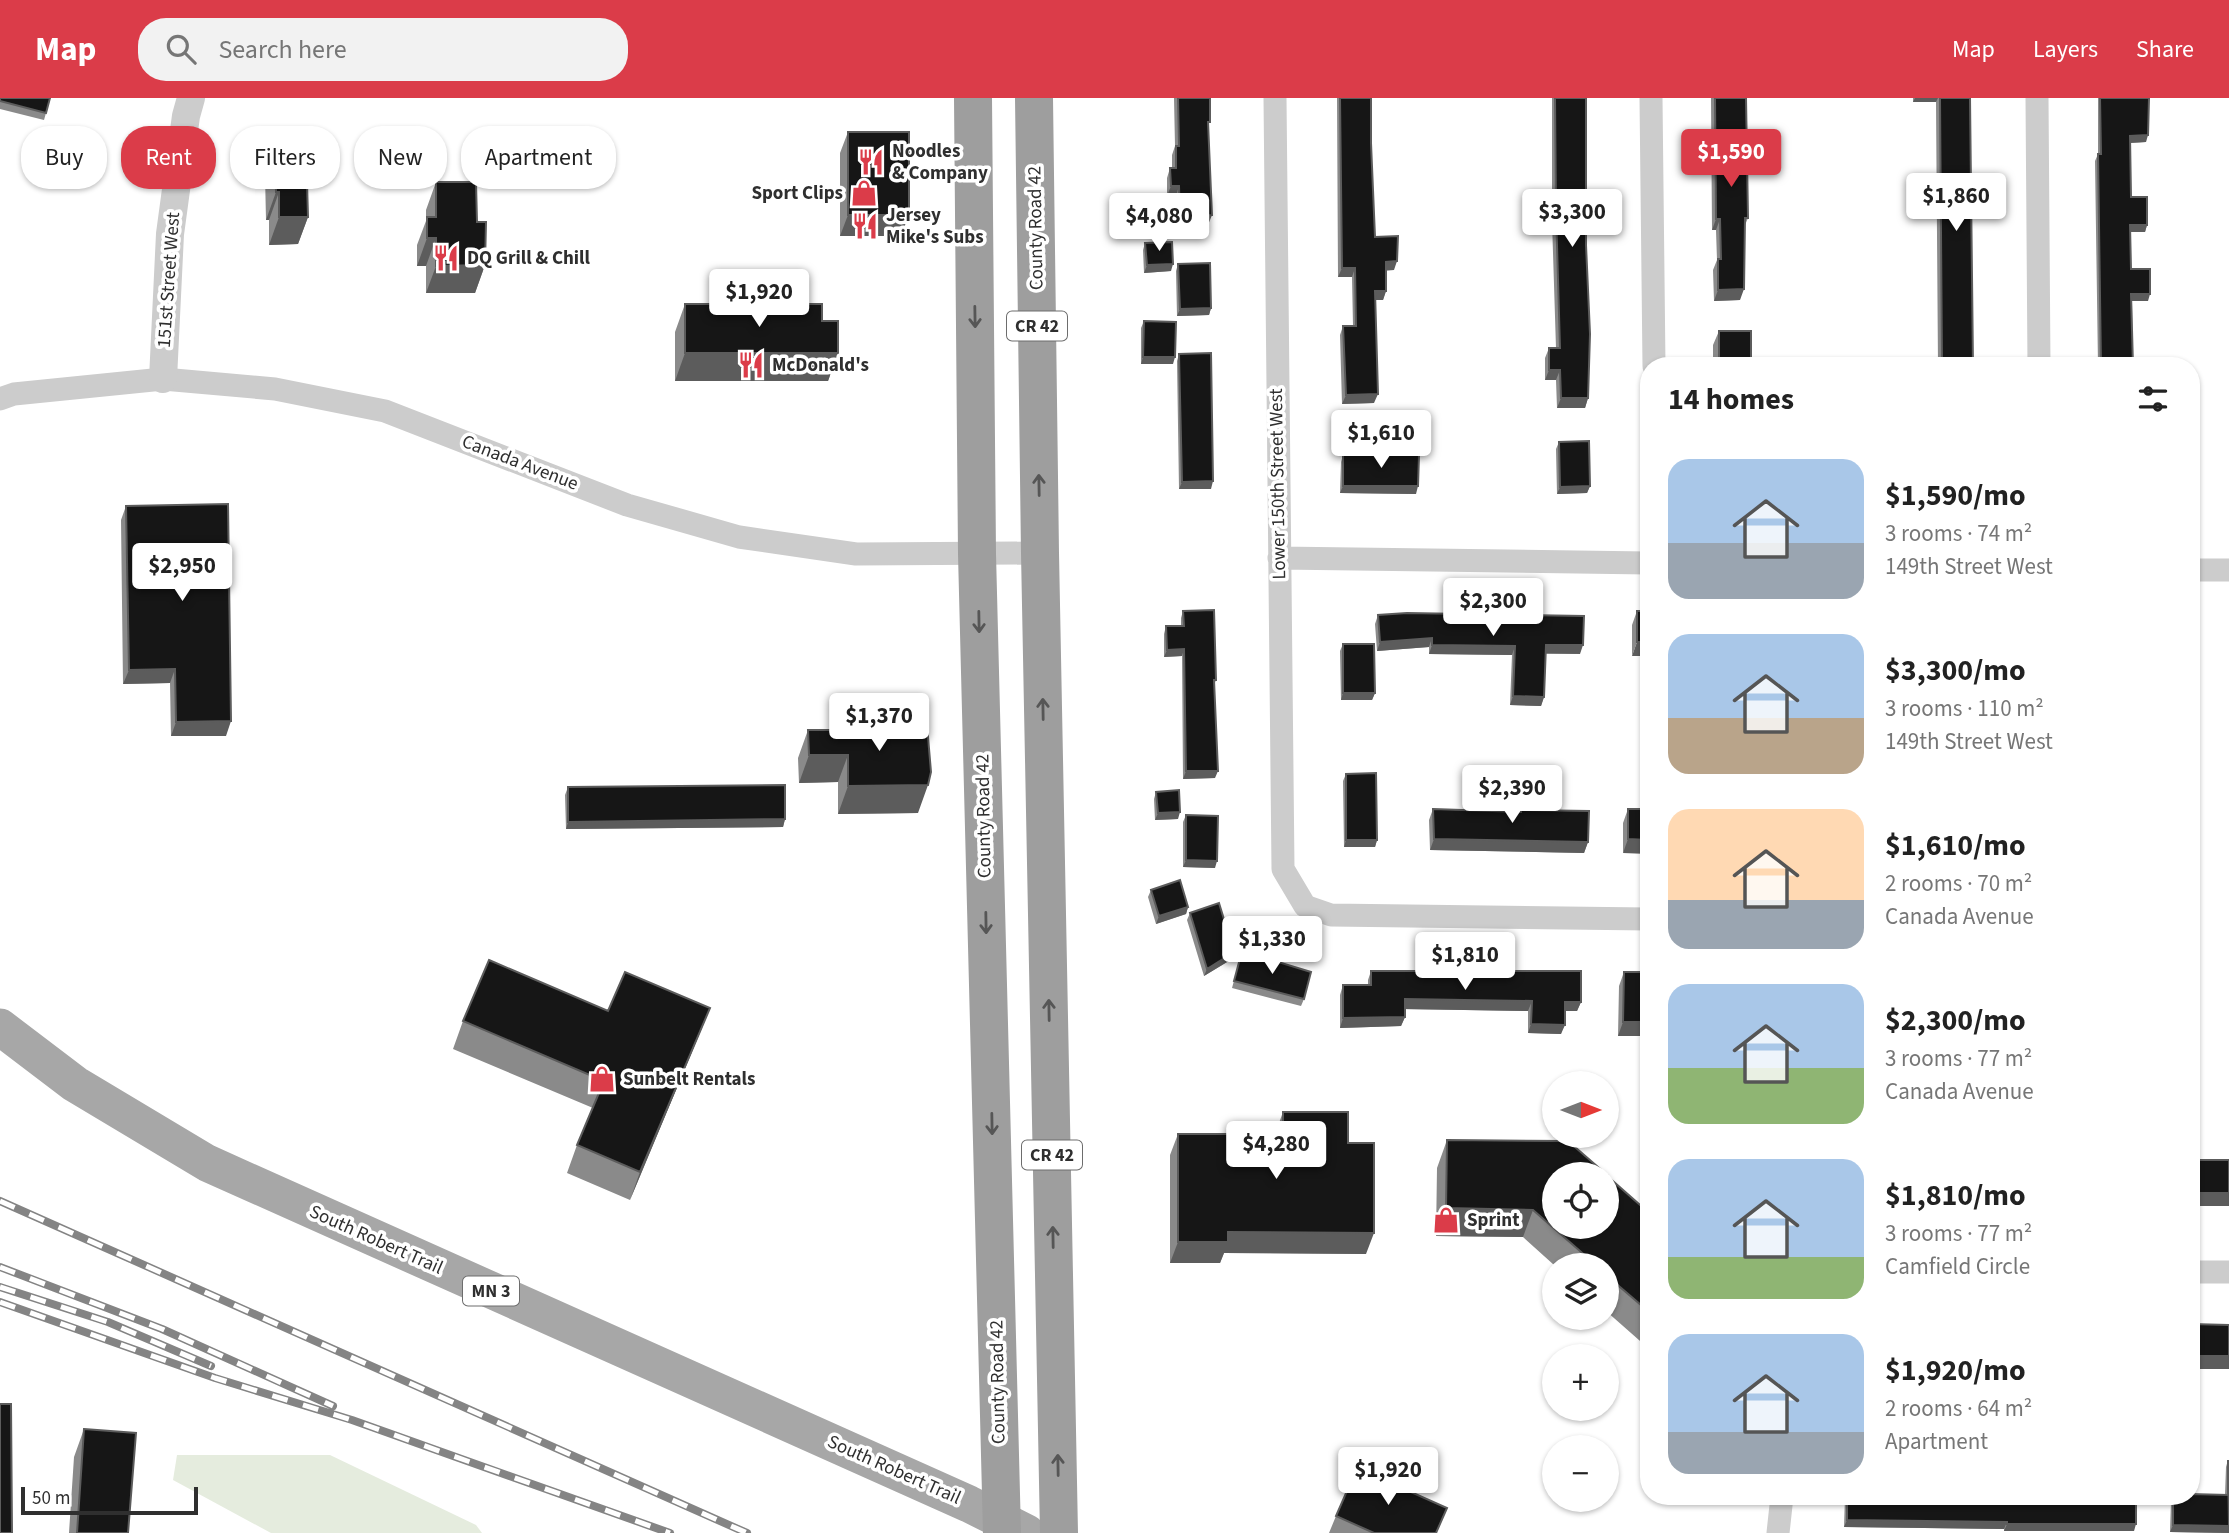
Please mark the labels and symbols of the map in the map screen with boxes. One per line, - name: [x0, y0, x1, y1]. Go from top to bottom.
- pin: $1,590: [1674, 130, 1788, 189]
- place label: Noodles & Company: [892, 138, 988, 187]
- restaurant icon: Noodles & Company: [856, 147, 886, 177]
- street label: County Road 42: [1021, 166, 1051, 290]
- pin: $1,860: [1899, 174, 2013, 233]
- shop icon: Sport Clips: [849, 178, 879, 208]
- place label: Sport Clips: [751, 180, 843, 207]
- pin: $3,300: [1515, 190, 1629, 249]
- pin: $4,080: [1102, 194, 1216, 253]
- place label: Jersey Mike's Subs: [886, 202, 984, 251]
- street label: 151st Street West: [151, 211, 187, 349]
- restaurant icon: Jersey Mike's Subs: [850, 211, 880, 241]
- restaurant icon: DQ Grill & Chill: [431, 243, 461, 273]
- place label: DQ Grill & Chill: [467, 245, 591, 272]
- pin: $1,920: [702, 270, 816, 329]
- one-way arrow: [968, 306, 982, 329]
- road number: CR 42: [1007, 311, 1067, 340]
- restaurant icon: McDonald's: [736, 350, 766, 380]
- place label: McDonald's: [772, 352, 869, 379]
- street label: Lower 150th Street West: [1263, 388, 1293, 580]
- pin: $1,610: [1324, 410, 1438, 470]
- street label: Canada Avenue: [458, 428, 582, 498]
- one-way arrow: [1032, 474, 1046, 497]
- pin: $2,950: [125, 544, 239, 603]
- pin: $2,300: [1436, 578, 1550, 638]
- one-way arrow: [972, 610, 985, 633]
- pin: $1,370: [822, 694, 936, 753]
- one-way arrow: [1036, 698, 1050, 721]
- street label: County Road 42: [969, 754, 999, 878]
- pin: $2,390: [1455, 766, 1569, 825]
- one-way arrow: [980, 911, 993, 934]
- pin: $1,330: [1215, 916, 1329, 976]
- pin: $1,810: [1408, 932, 1522, 992]
- one-way arrow: [1042, 999, 1056, 1022]
- shop icon: Sunbelt Rentals: [587, 1064, 617, 1094]
- place label: Sunbelt Rentals: [623, 1066, 755, 1093]
- north arrow: [1542, 1071, 1619, 1148]
- one-way arrow: [985, 1112, 998, 1135]
- pin: $4,280: [1219, 1122, 1333, 1181]
- road number: CR 42: [1022, 1140, 1082, 1170]
- street label: South Robert Trail: [305, 1198, 447, 1282]
- shop icon: Sprint: [1431, 1205, 1461, 1235]
- place label: Sprint: [1467, 1207, 1519, 1234]
- one-way arrow: [1047, 1226, 1060, 1249]
- road number: MN 3: [463, 1276, 519, 1306]
- street label: County Road 42: [983, 1320, 1013, 1444]
- street label: South Robert Trail: [823, 1428, 965, 1512]
- pin: $1,920: [1331, 1448, 1445, 1507]
- one-way arrow: [1051, 1454, 1065, 1477]
- scale bar: [21, 1484, 198, 1516]

